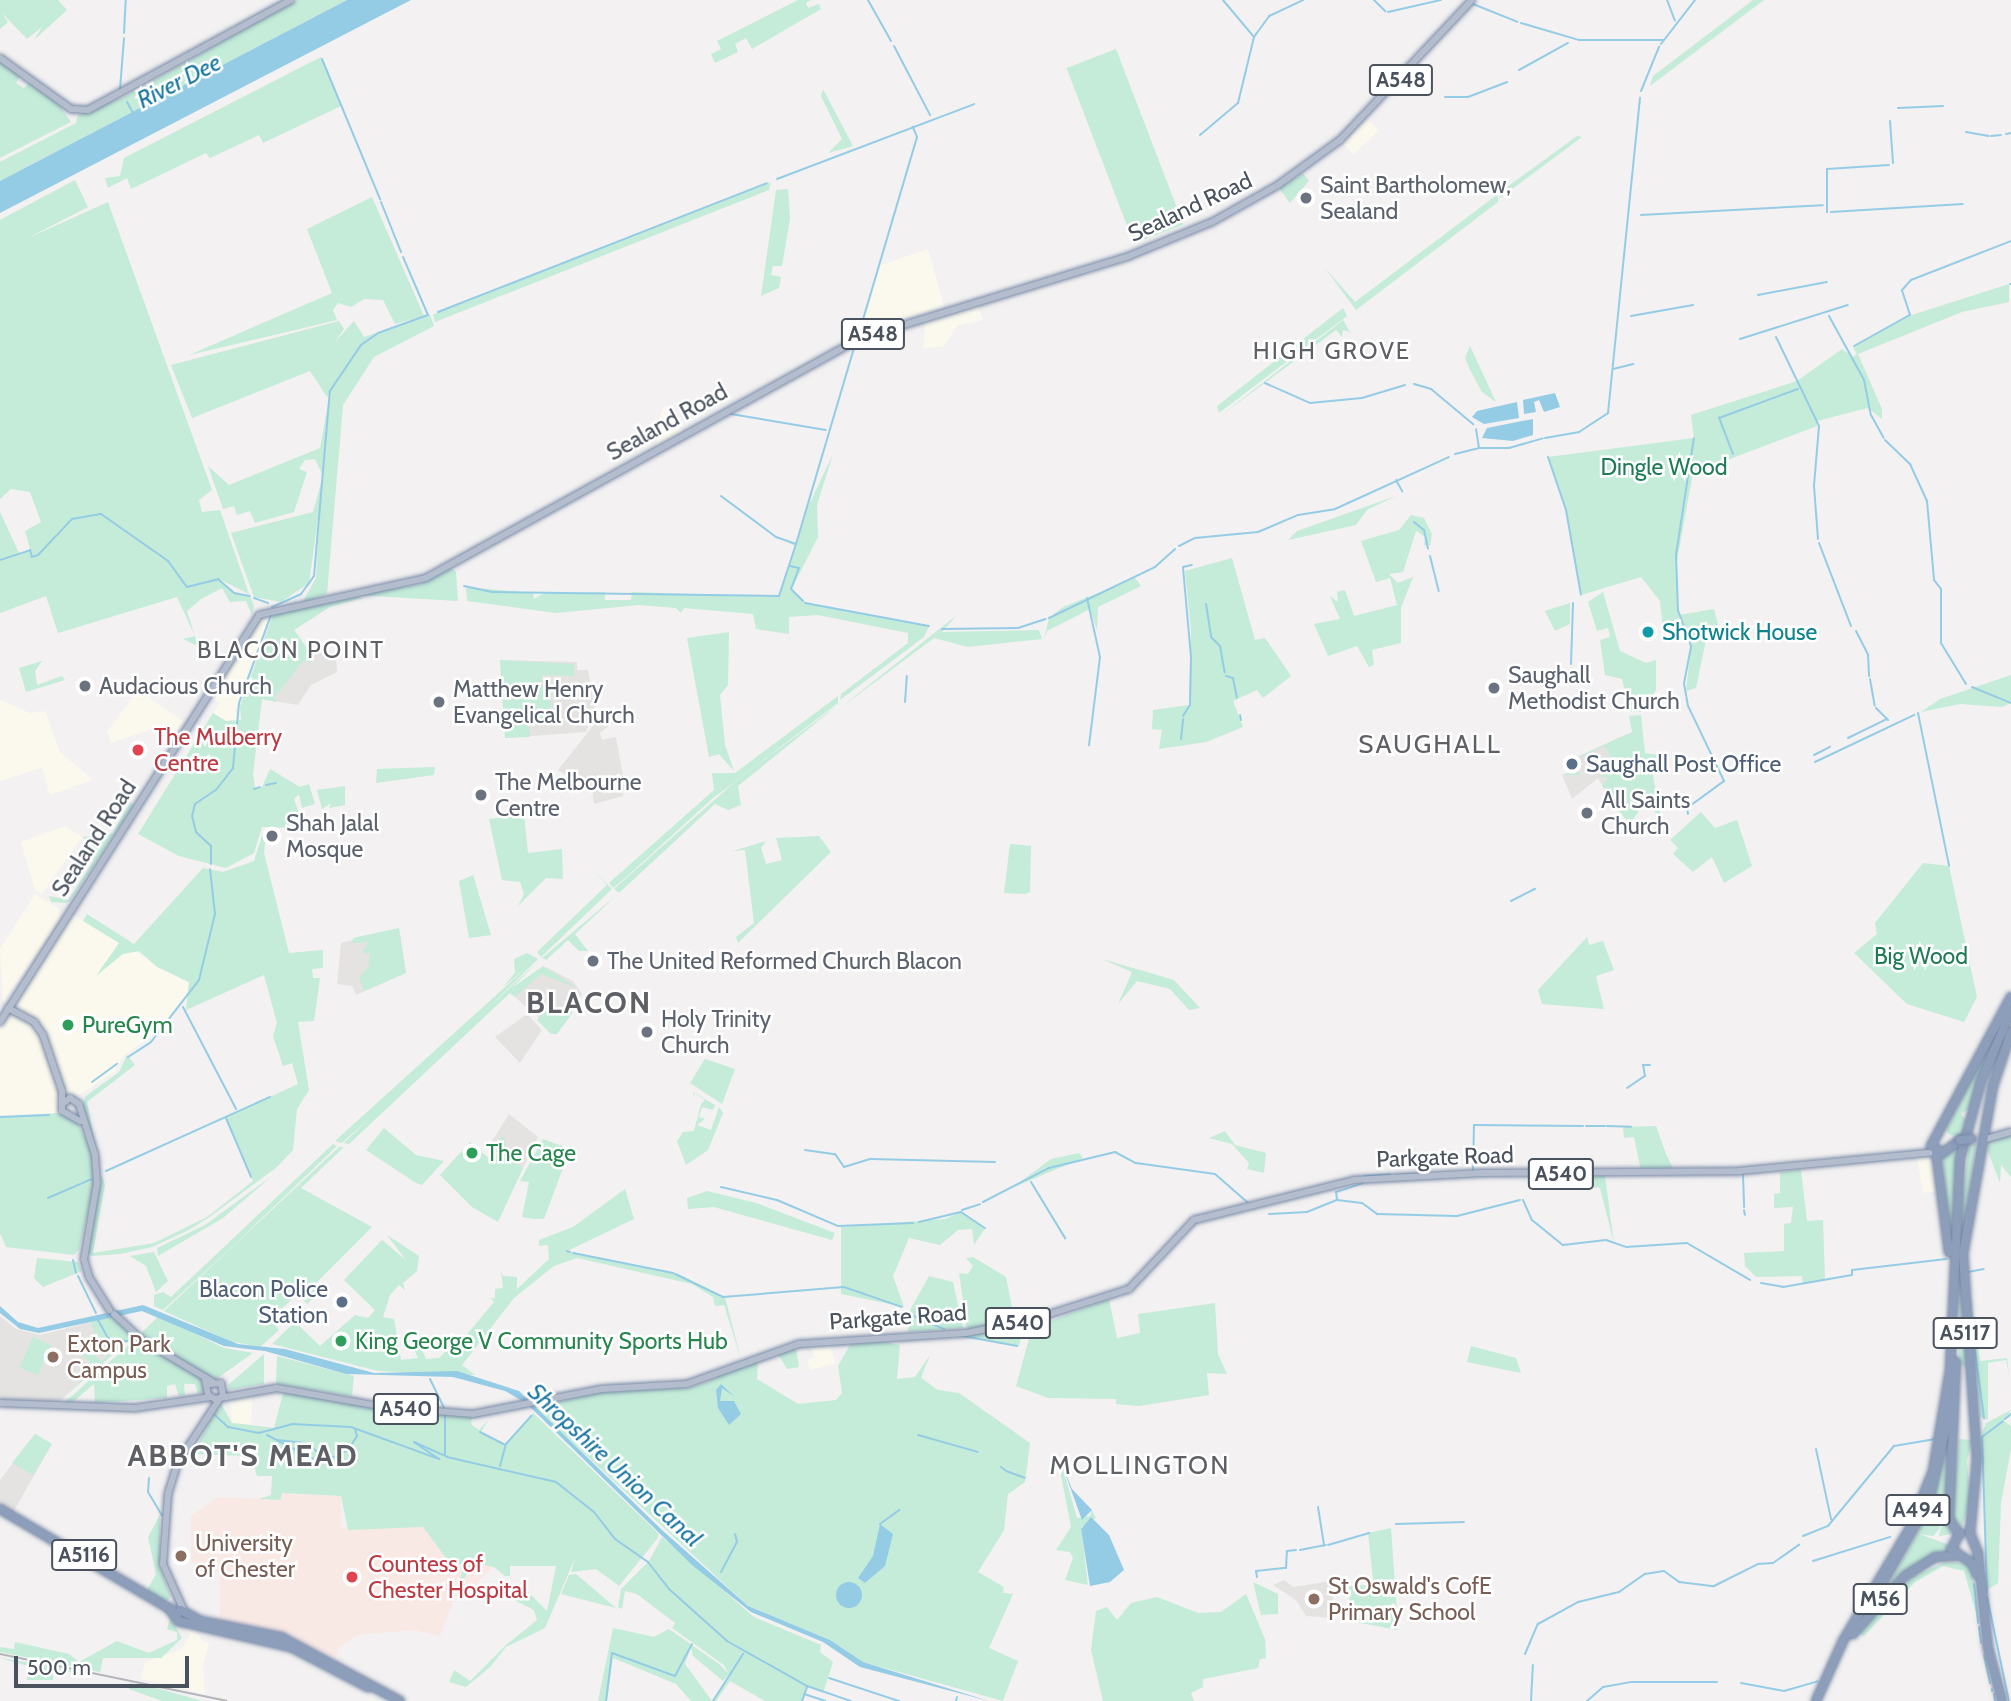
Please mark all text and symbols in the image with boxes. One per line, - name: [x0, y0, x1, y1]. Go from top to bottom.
- water label: River Dee: [132, 48, 226, 114]
- road number: A548: [1368, 62, 1434, 98]
- street label: Sealand Road: [1124, 166, 1256, 248]
- place label: Saint Bartholomew, Sealand: [1320, 171, 1511, 225]
- marker: Saint Bartholomew, Sealand: [1298, 190, 1314, 206]
- road number: A548: [840, 316, 906, 352]
- district label: HIGH GROVE: [1254, 337, 1410, 365]
- street label: Sealand Road: [602, 378, 732, 466]
- park label: Dingle Wood: [1601, 453, 1727, 481]
- place label: Shotwick House: [1662, 618, 1817, 646]
- marker: Shotwick House: [1640, 624, 1656, 640]
- district label: BLACON POINT: [198, 636, 384, 664]
- place label: Saughall Methodist Church: [1508, 661, 1680, 715]
- place label: Audacious Church: [99, 672, 272, 700]
- place label: Matthew Henry Evangelical Church: [453, 675, 635, 729]
- marker: Audacious Church: [77, 678, 93, 694]
- marker: Saughall Methodist Church: [1486, 680, 1502, 696]
- marker: Matthew Henry Evangelical Church: [431, 694, 447, 710]
- place label: The Mulberry Centre: [154, 723, 282, 777]
- district label: SAUGHALL: [1359, 729, 1501, 761]
- marker: The Mulberry Centre: [128, 740, 148, 760]
- place label: Saughall Post Office: [1586, 750, 1781, 778]
- marker: Saughall Post Office: [1564, 756, 1580, 772]
- place label: The Melbourne Centre: [495, 768, 642, 822]
- street label: Sealand Road: [46, 775, 142, 901]
- place label: All Saints Church: [1601, 786, 1690, 840]
- marker: The Melbourne Centre: [473, 787, 489, 803]
- marker: All Saints Church: [1579, 805, 1595, 821]
- place label: Shah Jalal Mosque: [286, 809, 379, 863]
- marker: Shah Jalal Mosque: [264, 828, 280, 844]
- park label: Big Wood: [1874, 942, 1968, 970]
- place label: The United Reformed Church Blacon: [607, 947, 962, 975]
- marker: The United Reformed Church Blacon: [585, 953, 601, 969]
- district label: BLACON: [527, 985, 651, 1021]
- place label: Holy Trinity Church: [661, 1005, 771, 1059]
- place label: PureGym: [82, 1011, 173, 1039]
- marker: PureGym: [60, 1017, 76, 1033]
- marker: Holy Trinity Church: [639, 1024, 655, 1040]
- place label: The Cage: [486, 1139, 576, 1167]
- street label: Parkgate Road: [1376, 1141, 1514, 1173]
- marker: The Cage: [464, 1145, 480, 1161]
- road number: A540: [1528, 1156, 1594, 1192]
- place label: Blacon Police Station: [199, 1275, 328, 1329]
- marker: Blacon Police Station: [334, 1294, 350, 1310]
- street label: Parkgate Road: [828, 1298, 968, 1336]
- road number: A540: [985, 1306, 1051, 1340]
- road number: A5117: [1932, 1316, 1998, 1350]
- place label: King George V Community Sports Hub: [355, 1327, 728, 1355]
- place label: Exton Park Campus: [67, 1330, 170, 1384]
- marker: King George V Community Sports Hub: [333, 1333, 349, 1349]
- marker: Exton Park Campus: [45, 1349, 61, 1365]
- water label: Shropshire Union Canal: [522, 1377, 708, 1553]
- road number: A540: [373, 1392, 439, 1426]
- district label: ABBOT'S MEAD: [129, 1438, 357, 1474]
- district label: MOLLINGTON: [1051, 1450, 1229, 1482]
- road number: A494: [1885, 1492, 1951, 1528]
- place label: University of Chester: [195, 1529, 295, 1583]
- road number: A5116: [51, 1538, 117, 1572]
- marker: University of Chester: [173, 1548, 189, 1564]
- place label: Countess of Chester Hospital: [368, 1550, 528, 1604]
- marker: Countess of Chester Hospital: [342, 1567, 362, 1587]
- place label: St Oswald's CofE Primary School: [1328, 1572, 1492, 1626]
- road number: M56: [1852, 1582, 1908, 1616]
- marker: St Oswald's CofE Primary School: [1306, 1591, 1322, 1607]
- scale bar: [18, 1642, 192, 1686]
- text: 500 m: [27, 1655, 91, 1680]

